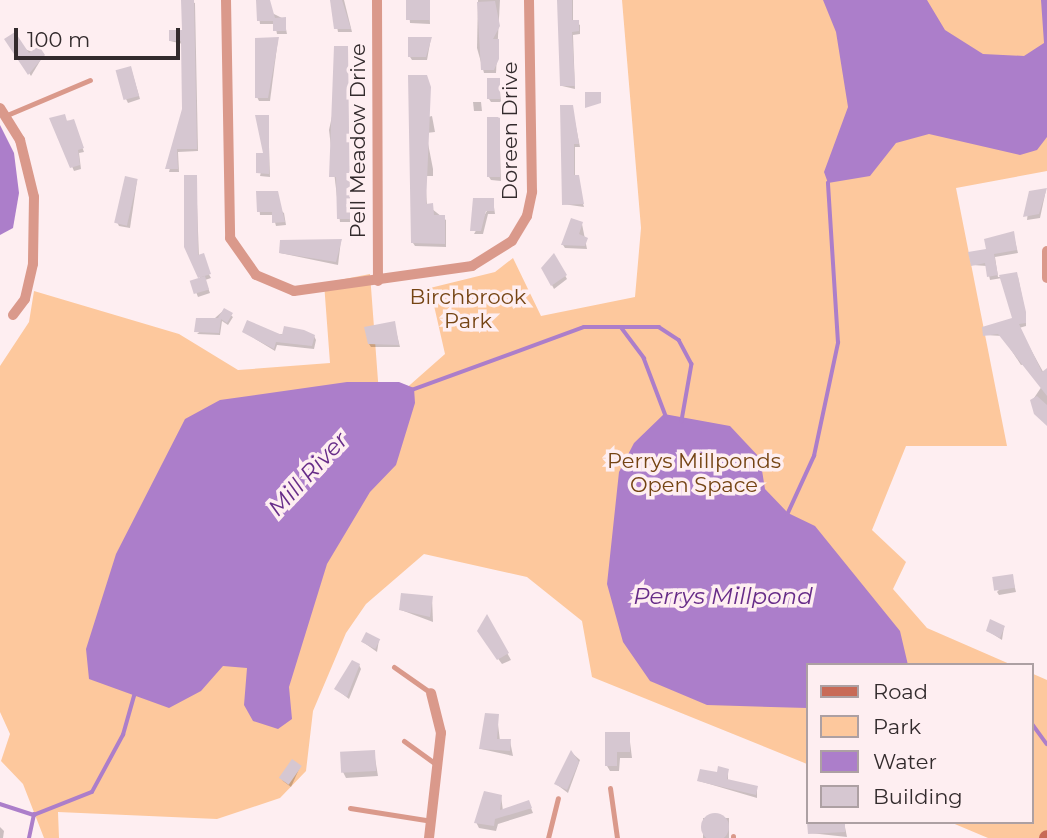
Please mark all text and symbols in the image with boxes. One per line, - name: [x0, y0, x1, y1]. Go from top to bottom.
- scale bar: [18, 14, 184, 58]
- text: 100 m: [27, 27, 90, 52]
- street label: Pell Meadow Drive: [345, 43, 371, 239]
- street label: Doreen Drive: [497, 62, 523, 200]
- park label: Birchbrook Park: [410, 284, 526, 334]
- water label: Mill River: [262, 426, 354, 522]
- park label: Perrys Millponds Open Space: [607, 448, 781, 498]
- water label: Perrys Millpond: [633, 582, 813, 610]
- legend: [806, 663, 1033, 824]
- text: Road: [873, 679, 928, 704]
- text: Park: [873, 714, 921, 739]
- text: Water: [873, 749, 937, 774]
- text: Building: [873, 784, 963, 809]

